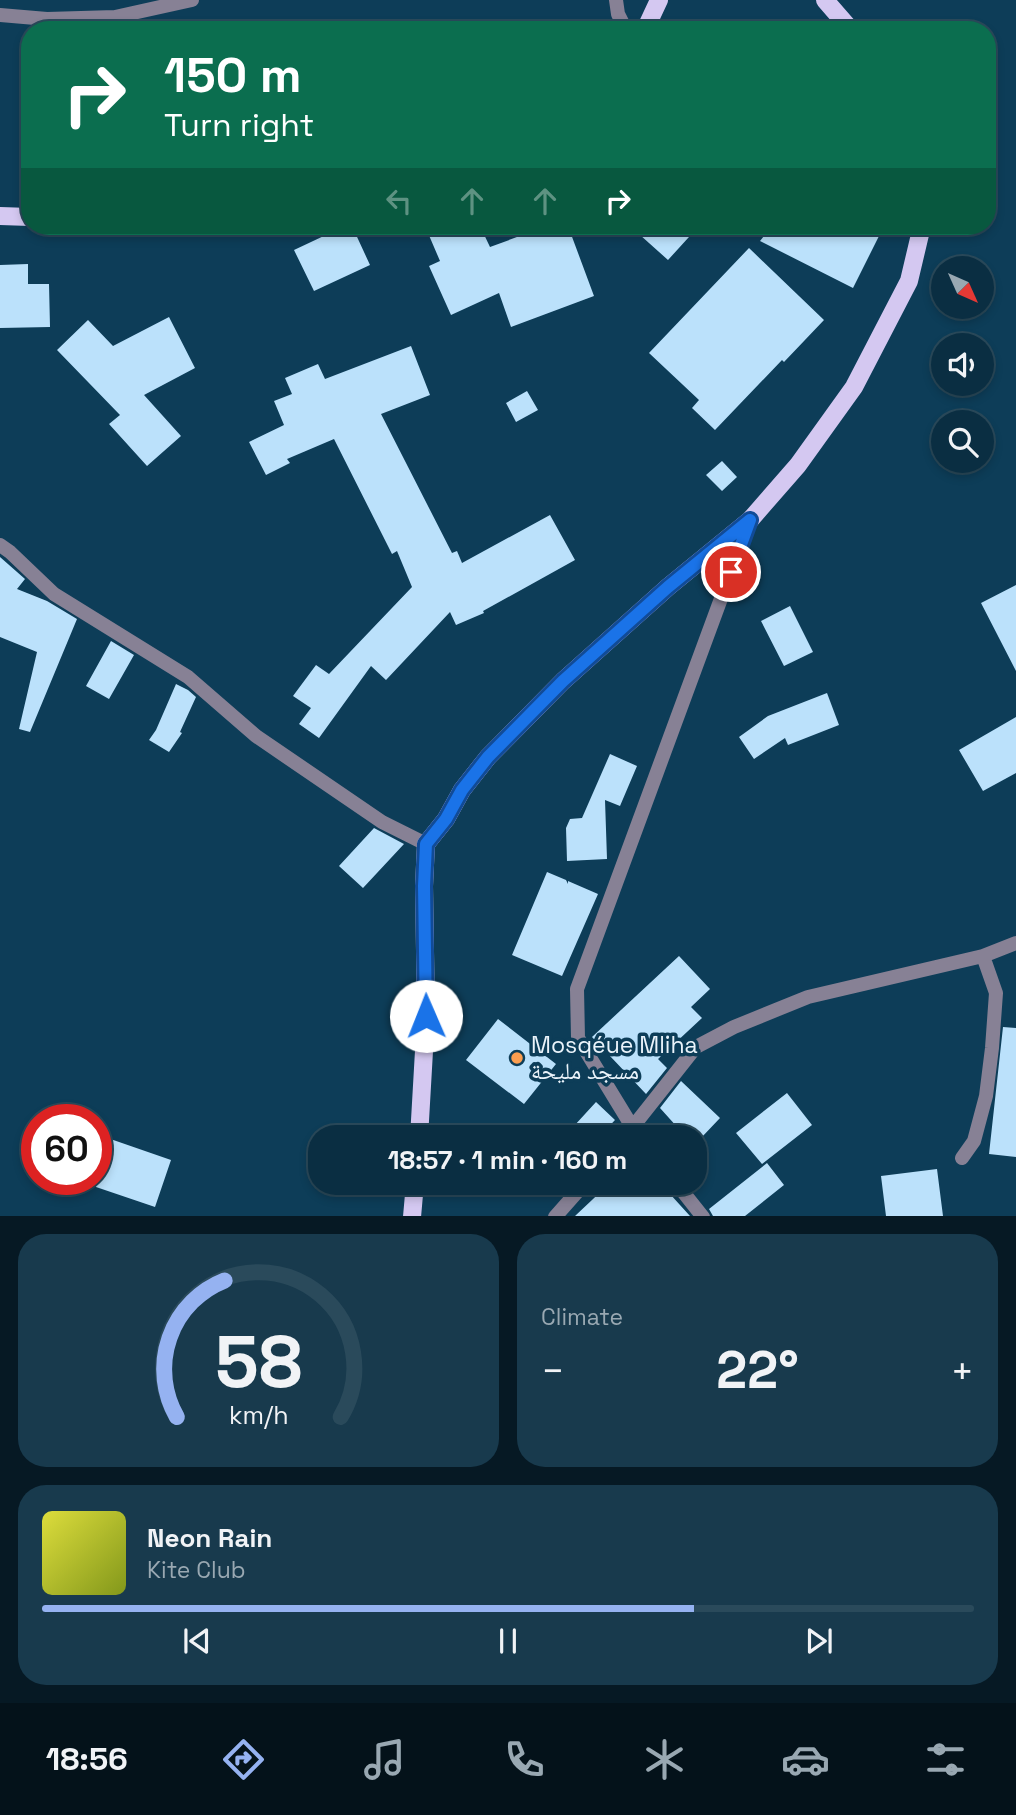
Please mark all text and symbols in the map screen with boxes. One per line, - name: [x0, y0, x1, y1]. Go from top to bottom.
- text: 150 m: [164, 44, 302, 106]
- icon: right: [49, 49, 140, 140]
- text: Turn right: [164, 105, 314, 145]
- icon: left: [380, 182, 418, 220]
- icon: ahead: [453, 182, 491, 220]
- icon: ahead: [526, 182, 564, 220]
- icon: right: [599, 182, 637, 220]
- north arrow: [931, 256, 994, 318]
- map controls: [931, 256, 994, 473]
- button: sound: [931, 333, 994, 396]
- button: search: [931, 410, 994, 473]
- pin: [701, 542, 761, 602]
- icon: arrive: [712, 553, 750, 591]
- position arrow: [389, 979, 463, 1053]
- place label: Mosqéue Mliha مسجد مليحة: [531, 1030, 698, 1086]
- marker: Mosqéue Mliha مسجد مليحة: [509, 1050, 525, 1066]
- speed limit sign: 60: [21, 1104, 112, 1195]
- text: 18:57 · 1 min · 160 m: [388, 1143, 627, 1177]
- text: Climate: [541, 1302, 623, 1332]
- text: 58: [215, 1315, 302, 1408]
- text: 22°: [716, 1337, 799, 1403]
- text: −: [541, 1347, 565, 1395]
- text: +: [950, 1347, 974, 1395]
- text: km/h: [229, 1398, 288, 1430]
- text: Neon Rain: [147, 1521, 272, 1555]
- text: Kite Club: [147, 1555, 246, 1585]
- icon: previous: [178, 1622, 216, 1660]
- icon: pause: [489, 1622, 527, 1660]
- icon: next: [800, 1622, 838, 1660]
- icon: directions: [219, 1735, 268, 1784]
- icon: music: [360, 1735, 409, 1784]
- icon: phone: [500, 1735, 549, 1784]
- icon: climate: [640, 1735, 689, 1784]
- icon: car: [781, 1735, 830, 1784]
- icon: filters: [921, 1735, 970, 1784]
- text: 18:56: [46, 1739, 128, 1779]

